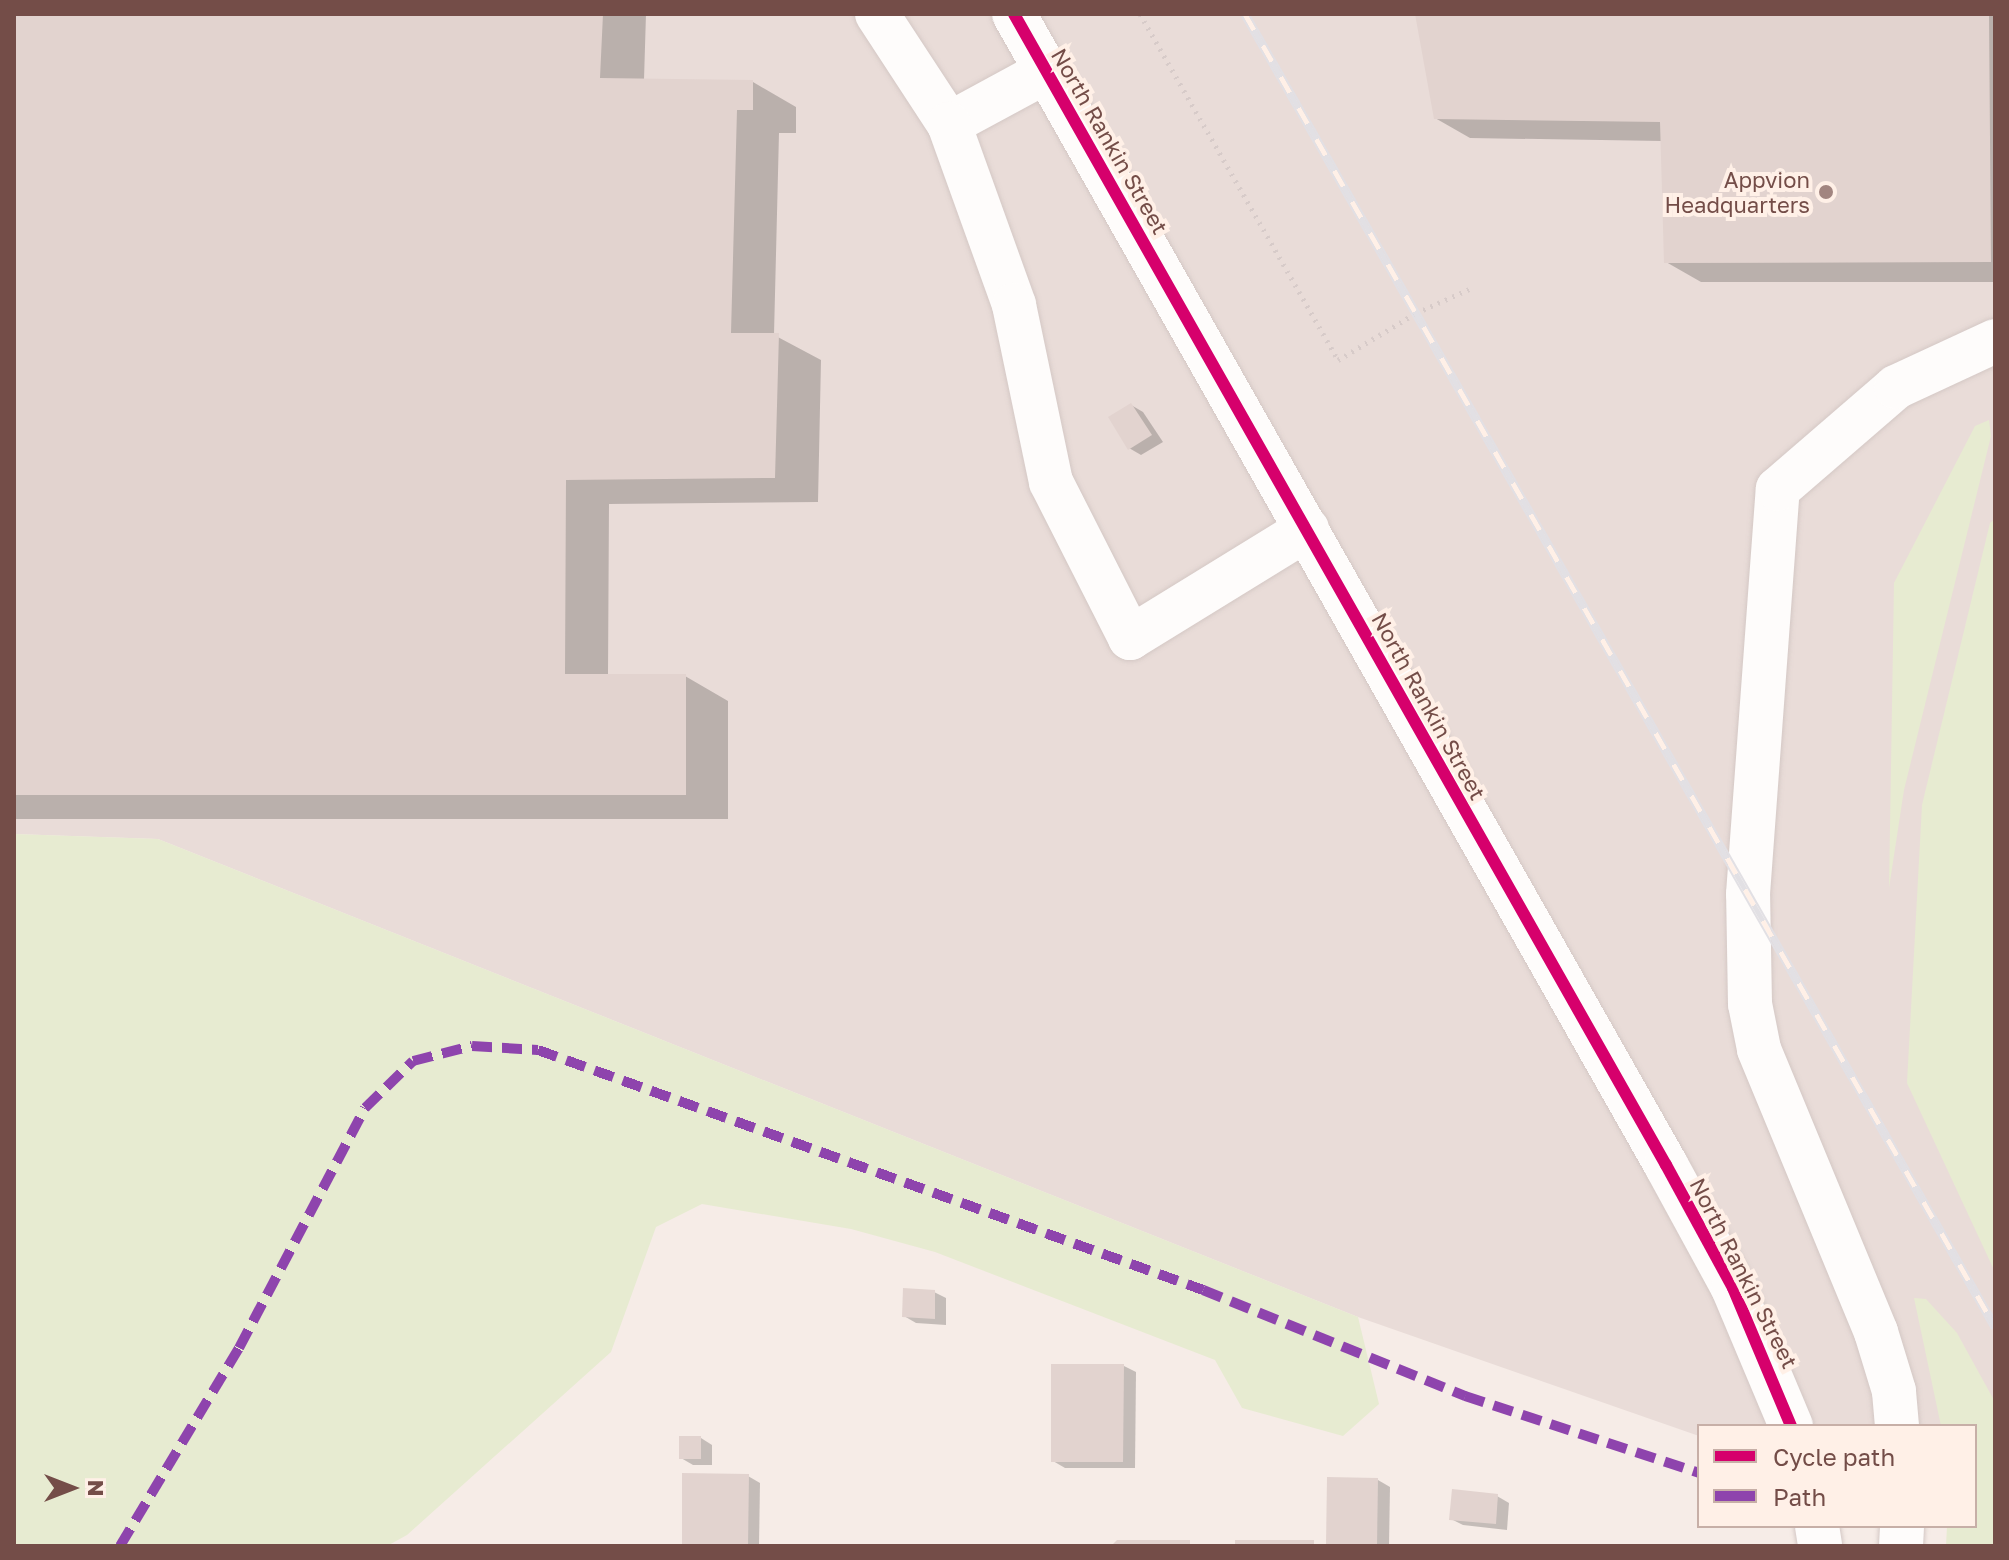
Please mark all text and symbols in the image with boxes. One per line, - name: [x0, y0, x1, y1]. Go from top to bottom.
- street label: North Rankin Street: [1046, 43, 1174, 239]
- place label: Appvion Headquarters: [1664, 166, 1810, 218]
- marker: Appvion Headquarters: [1817, 183, 1835, 201]
- street label: North Rankin Street: [1367, 608, 1491, 804]
- street label: North Rankin Street: [1685, 1173, 1803, 1373]
- legend: [1697, 1424, 1977, 1528]
- text: Cycle path: [1773, 1442, 1895, 1471]
- north arrow: [32, 1448, 112, 1528]
- text: N: [83, 1480, 110, 1496]
- text: Path: [1773, 1482, 1826, 1511]

